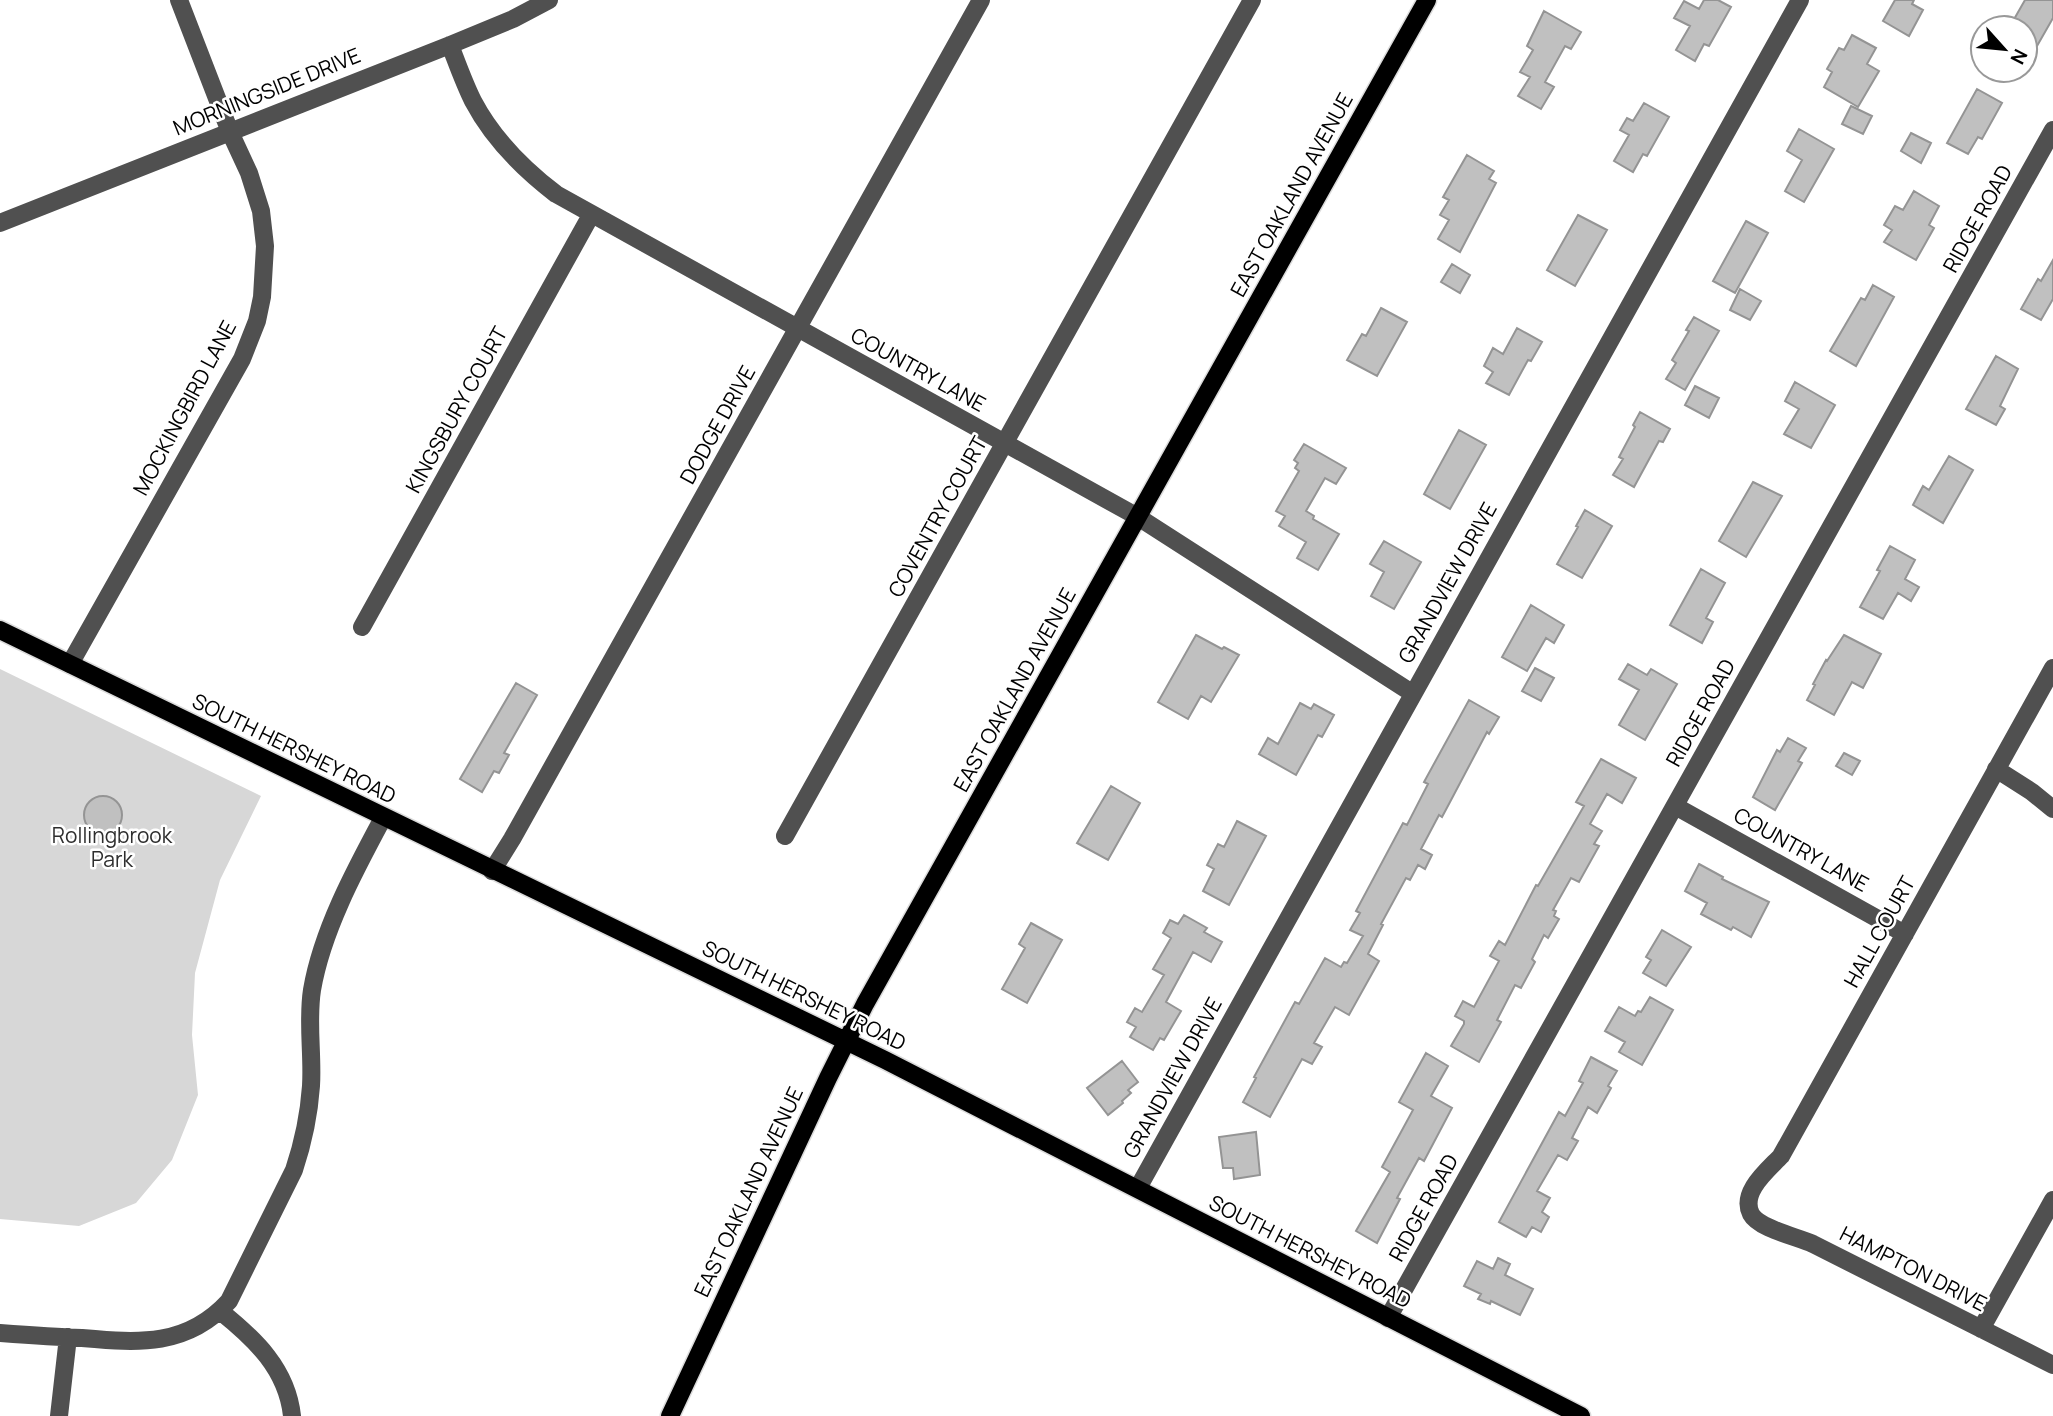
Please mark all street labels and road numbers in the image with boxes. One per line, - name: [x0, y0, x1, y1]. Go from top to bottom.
- street label: MORNINGSIDE DRIVE: [169, 41, 364, 141]
- street label: EAST OAKLAND AVENUE: [1223, 88, 1359, 301]
- street label: RIDGE ROAD: [1936, 160, 2018, 277]
- street label: MOCKINGBIRD LANE: [126, 315, 242, 500]
- street label: COUNTRY LANE: [846, 320, 991, 418]
- street label: KINGSBURY COURT: [399, 321, 514, 498]
- street label: DODGE DRIVE: [673, 360, 761, 489]
- street label: COVENTRY COURT: [881, 431, 993, 602]
- street label: GRANDVIEW DRIVE: [1391, 497, 1503, 668]
- street label: EAST OAKLAND AVENUE: [946, 583, 1082, 796]
- street label: RIDGE ROAD: [1659, 654, 1741, 771]
- street label: SOUTH HERSHEY ROAD: [188, 687, 401, 810]
- street label: COUNTRY LANE: [1729, 800, 1874, 898]
- street label: HALL COURT: [1837, 871, 1921, 992]
- street label: SOUTH HERSHEY ROAD: [698, 934, 911, 1057]
- street label: GRANDVIEW DRIVE: [1116, 992, 1228, 1163]
- street label: EAST OAKLAND AVENUE: [687, 1082, 809, 1301]
- street label: RIDGE ROAD: [1382, 1149, 1464, 1266]
- street label: SOUTH HERSHEY ROAD: [1205, 1188, 1416, 1314]
- street label: HAMPTON DRIVE: [1835, 1219, 1992, 1317]

